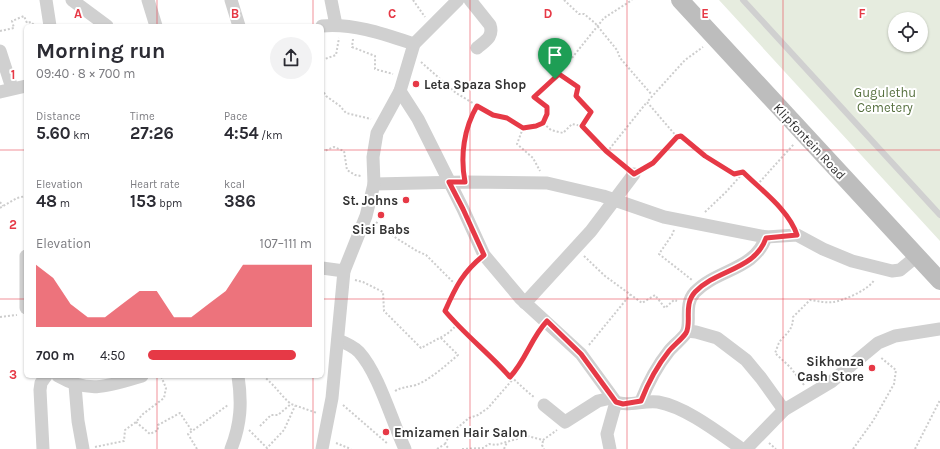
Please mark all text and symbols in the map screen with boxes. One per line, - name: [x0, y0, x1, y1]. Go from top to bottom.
- text: A: [74, 6, 82, 21]
- text: B: [231, 6, 239, 21]
- text: C: [388, 6, 396, 21]
- text: D: [544, 6, 553, 21]
- text: E: [701, 6, 709, 21]
- text: F: [858, 6, 866, 21]
- map controls: [888, 12, 928, 52]
- button: locate: [888, 12, 928, 52]
- button: share: [270, 37, 312, 79]
- text: Morning run: [36, 38, 165, 64]
- pin: [538, 38, 572, 79]
- icon: arrive: [544, 44, 566, 66]
- text: 09:40 · 8 × 700 m: [36, 66, 136, 81]
- text: 1: [11, 67, 15, 82]
- place label: Leta Spaza Shop: [424, 77, 526, 92]
- marker: Leta Spaza Shop: [411, 79, 421, 89]
- park label: Gugulethu Cemetery: [854, 85, 916, 115]
- street label: Klipfontein Road: [770, 100, 849, 183]
- text: Distance: [36, 110, 80, 123]
- text: Time: [130, 110, 155, 123]
- text: Pace: [224, 110, 247, 123]
- text: 5.60: [36, 123, 71, 143]
- text: 27:26: [130, 123, 174, 143]
- text: 4:54: [224, 123, 259, 143]
- text: km: [71, 129, 90, 142]
- text: /km: [259, 129, 283, 142]
- text: Elevation: [36, 178, 83, 191]
- text: Heart rate: [130, 178, 180, 191]
- text: kcal: [224, 178, 245, 191]
- text: 48: [36, 191, 57, 211]
- text: 153: [130, 191, 157, 211]
- text: 386: [224, 191, 256, 211]
- place label: St. Johns: [342, 193, 398, 208]
- marker: St. Johns: [401, 195, 411, 205]
- text: m: [57, 197, 70, 210]
- text: bpm: [157, 197, 182, 210]
- marker: Sisi Babs: [376, 210, 386, 220]
- text: 2: [9, 217, 17, 232]
- place label: Sisi Babs: [352, 222, 410, 237]
- text: Elevation: [36, 236, 91, 251]
- text: 107–111 m: [260, 236, 312, 251]
- text: 700 m: [36, 348, 75, 363]
- text: 4:50: [100, 348, 125, 363]
- place label: Sikhonza Cash Store: [797, 354, 864, 384]
- marker: Sikhonza Cash Store: [867, 363, 877, 373]
- text: 3: [9, 367, 17, 382]
- place label: Emizamen Hair Salon: [394, 425, 528, 440]
- marker: Emizamen Hair Salon: [381, 427, 391, 437]

